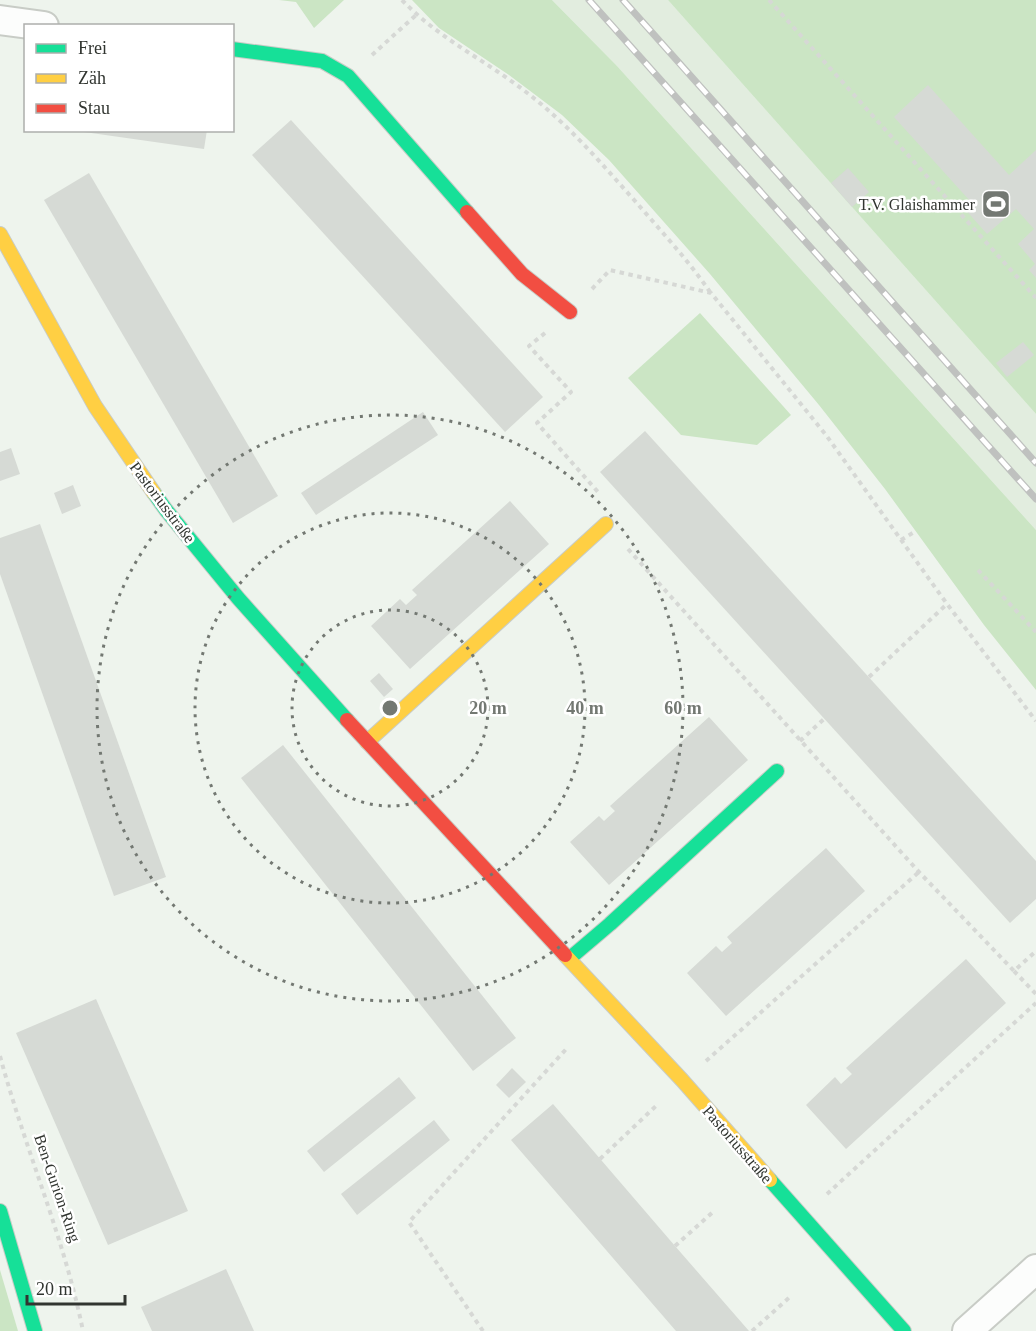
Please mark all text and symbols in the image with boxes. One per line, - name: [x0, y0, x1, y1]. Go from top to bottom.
- legend: [24, 24, 234, 132]
- text: Frei: [78, 38, 107, 58]
- text: Zäh: [78, 68, 106, 88]
- text: Stau: [78, 98, 110, 118]
- sports icon: T.V. Glaishammer: [980, 188, 1012, 220]
- place label: T.V. Glaishammer: [859, 196, 976, 213]
- street label: Pastoriusstraße: [127, 459, 199, 546]
- centre of rings: [380, 698, 400, 718]
- text: 20 m: [469, 698, 507, 718]
- text: 40 m: [566, 698, 604, 718]
- text: 60 m: [664, 698, 702, 718]
- street label: Pastoriusstraße: [699, 1102, 776, 1186]
- street label: Ben-Gurion-Ring: [30, 1132, 84, 1245]
- scale bar: [27, 1268, 124, 1306]
- text: 20 m: [36, 1279, 73, 1299]

